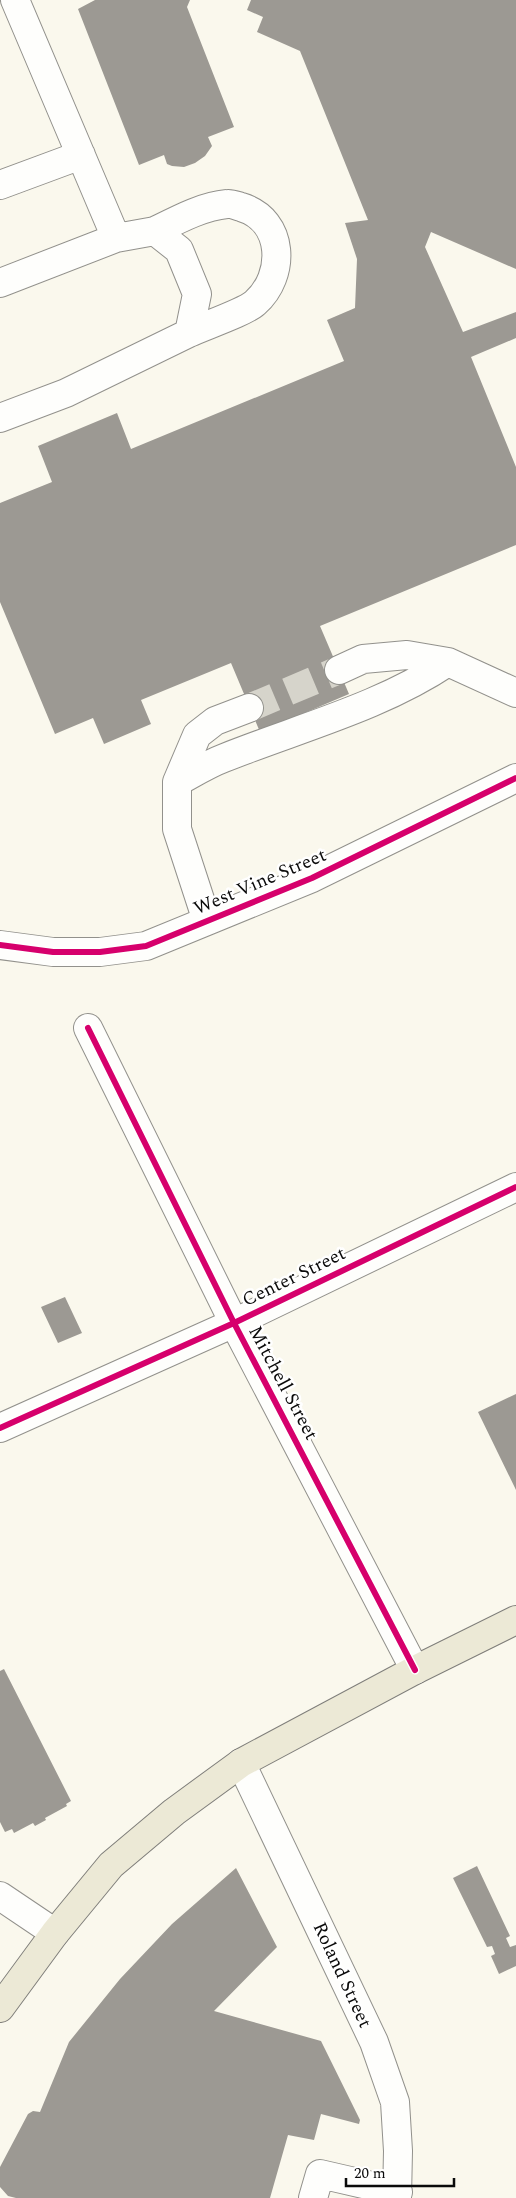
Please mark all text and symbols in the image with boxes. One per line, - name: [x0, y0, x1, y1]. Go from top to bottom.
- street label: West Vine Street: [189, 841, 331, 923]
- street label: Center Street: [237, 1239, 351, 1315]
- street label: Mitchell Street: [241, 1321, 326, 1446]
- street label: Roland Street: [305, 1917, 379, 2033]
- scale bar: [346, 2156, 454, 2188]
- text: 20 m: [354, 2162, 386, 2185]

